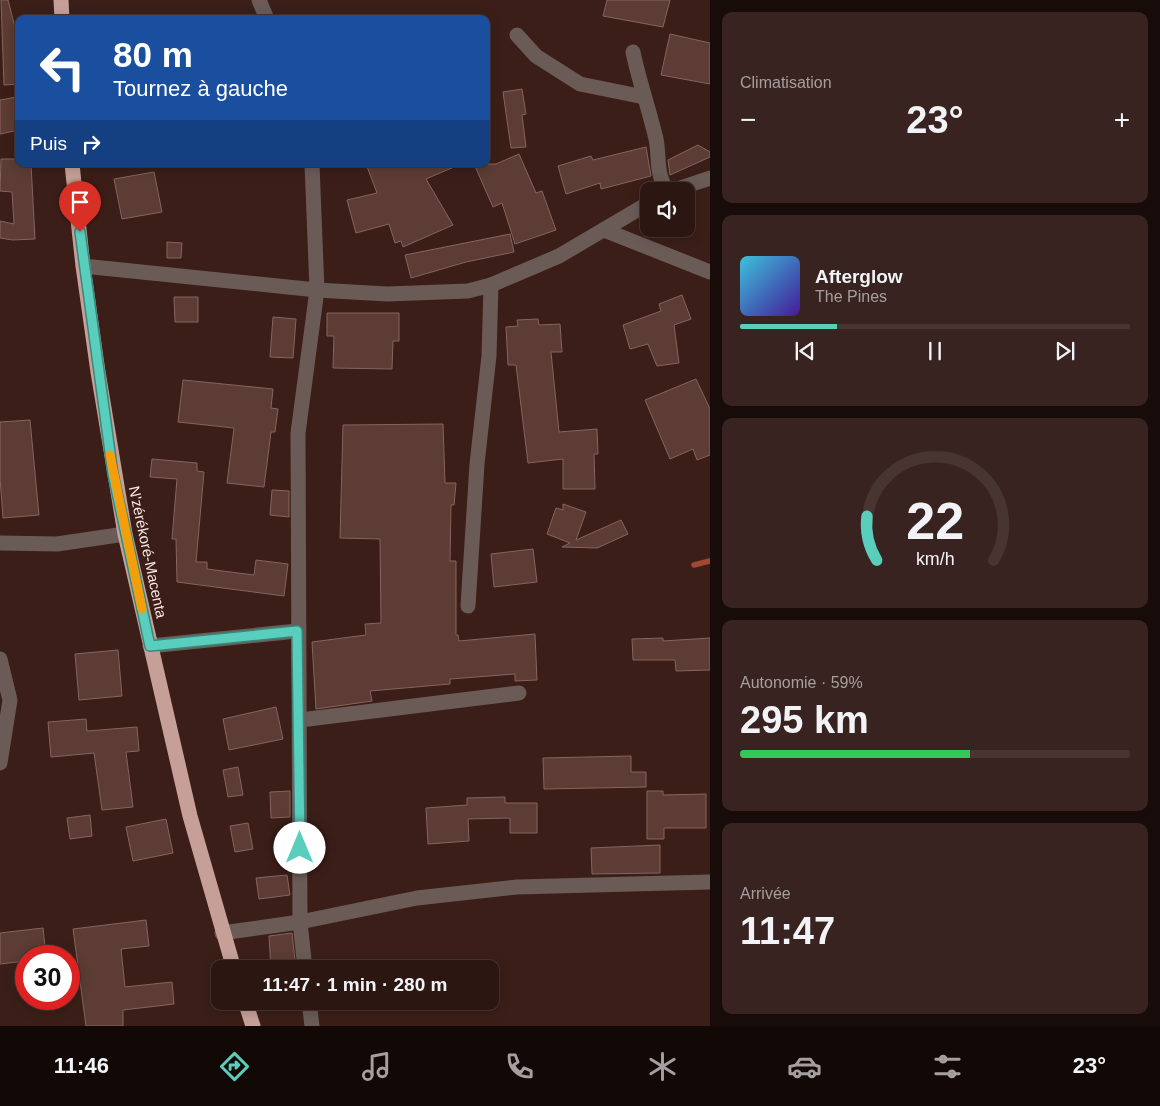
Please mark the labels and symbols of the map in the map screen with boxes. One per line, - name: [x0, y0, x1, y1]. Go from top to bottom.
- pin: [59, 181, 101, 232]
- street label: N'zérékoré-Macenta: [126, 484, 170, 620]
- position arrow: [273, 821, 325, 873]
- speed limit sign: 30: [15, 945, 80, 1010]

